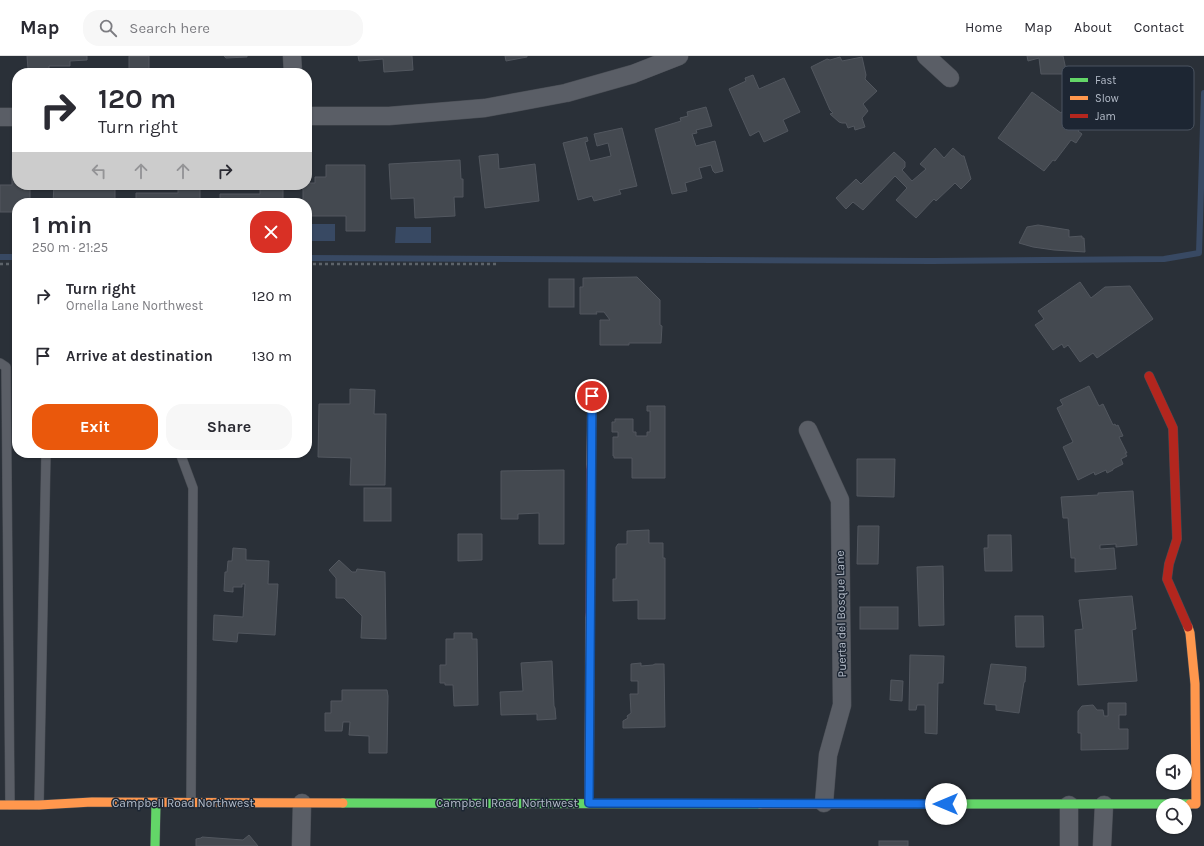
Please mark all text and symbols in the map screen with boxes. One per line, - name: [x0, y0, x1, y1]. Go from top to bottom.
- search box: [83, 10, 363, 46]
- text: Map: [20, 17, 59, 39]
- icon: search: [97, 17, 119, 39]
- text: Search here: [129, 19, 210, 37]
- text: Home: [965, 19, 1002, 36]
- text: Map: [1024, 19, 1052, 36]
- text: About: [1074, 19, 1112, 36]
- text: Contact: [1134, 19, 1184, 36]
- legend: [1062, 66, 1194, 130]
- text: Fast: [1095, 74, 1116, 87]
- text: 120 m: [98, 82, 176, 115]
- icon: right: [32, 84, 84, 136]
- text: Slow: [1095, 92, 1119, 105]
- text: Jam: [1095, 110, 1116, 123]
- text: Turn right: [98, 116, 178, 138]
- icon: left: [88, 160, 110, 182]
- icon: ahead: [130, 160, 152, 182]
- icon: ahead: [172, 160, 194, 182]
- icon: right: [214, 160, 236, 182]
- text: 1 min: [32, 211, 92, 239]
- button: close: [250, 211, 292, 253]
- text: 250 m · 21:25: [32, 240, 108, 255]
- text: Turn right: [66, 280, 136, 298]
- icon: right: [32, 285, 54, 307]
- text: 120 m: [252, 287, 292, 305]
- text: Ornella Lane Northwest: [66, 298, 203, 313]
- icon: arrive: [32, 345, 54, 367]
- text: Arrive at destination: [66, 347, 213, 365]
- text: 130 m: [252, 347, 292, 365]
- pin: [575, 379, 609, 413]
- icon: arrive: [581, 385, 603, 407]
- button: Exit: [32, 404, 158, 450]
- button: Share: [166, 404, 292, 450]
- street label: Puerta del Bosque Lane: [833, 550, 849, 678]
- map controls: [1156, 754, 1192, 834]
- button: sound: [1156, 754, 1192, 790]
- position arrow: [925, 783, 967, 825]
- street label: Campbell Road Northwest: [112, 796, 255, 810]
- street label: Campbell Road Northwest: [436, 796, 579, 810]
- button: search: [1156, 798, 1192, 834]

